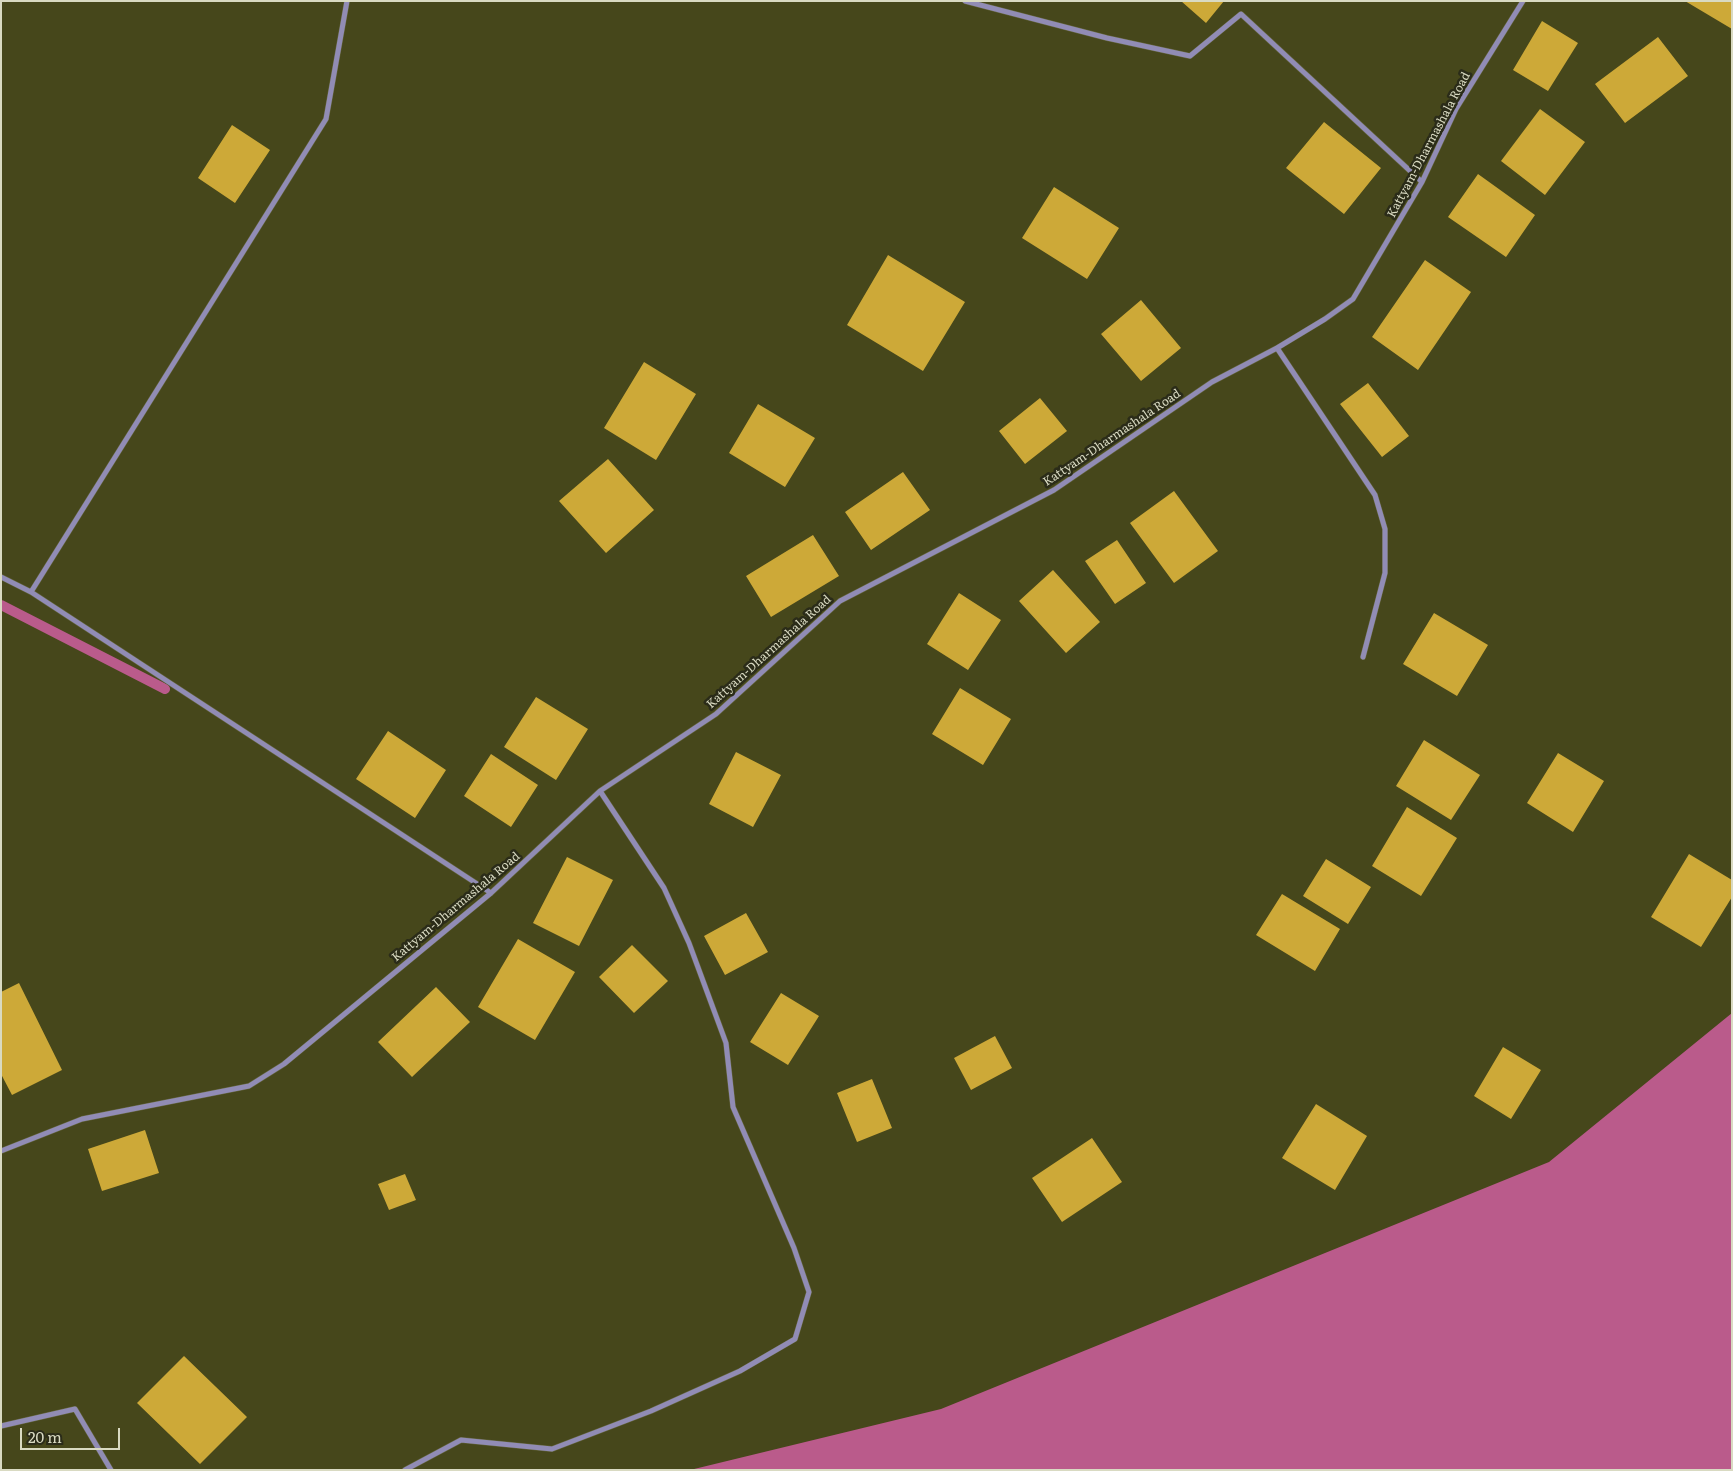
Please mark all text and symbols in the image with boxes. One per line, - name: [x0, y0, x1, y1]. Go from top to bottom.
- street label: Kattyam-Dharmashala Road: [1384, 70, 1474, 220]
- street label: Kattyam-Dharmashala Road: [1041, 387, 1183, 489]
- street label: Kattyam-Dharmashala Road: [704, 592, 834, 712]
- street label: Kattyam-Dharmashala Road: [389, 849, 523, 965]
- scale bar: [22, 1418, 122, 1450]
- text: 20 m: [28, 1425, 62, 1448]

